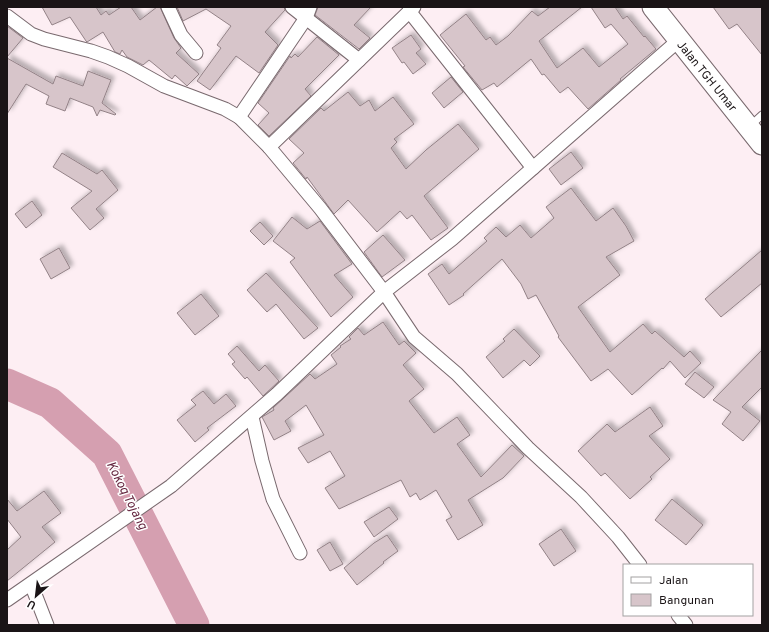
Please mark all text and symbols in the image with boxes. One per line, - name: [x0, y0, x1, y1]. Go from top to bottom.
- street label: Jalan TGH Umar: [673, 38, 740, 116]
- water label: Kokoq Tojang: [102, 459, 151, 534]
- legend: [623, 564, 753, 616]
- text: Jalan: [659, 573, 688, 589]
- north arrow: [16, 576, 56, 616]
- text: Bangunan: [659, 593, 714, 609]
- text: U: [25, 596, 39, 612]

